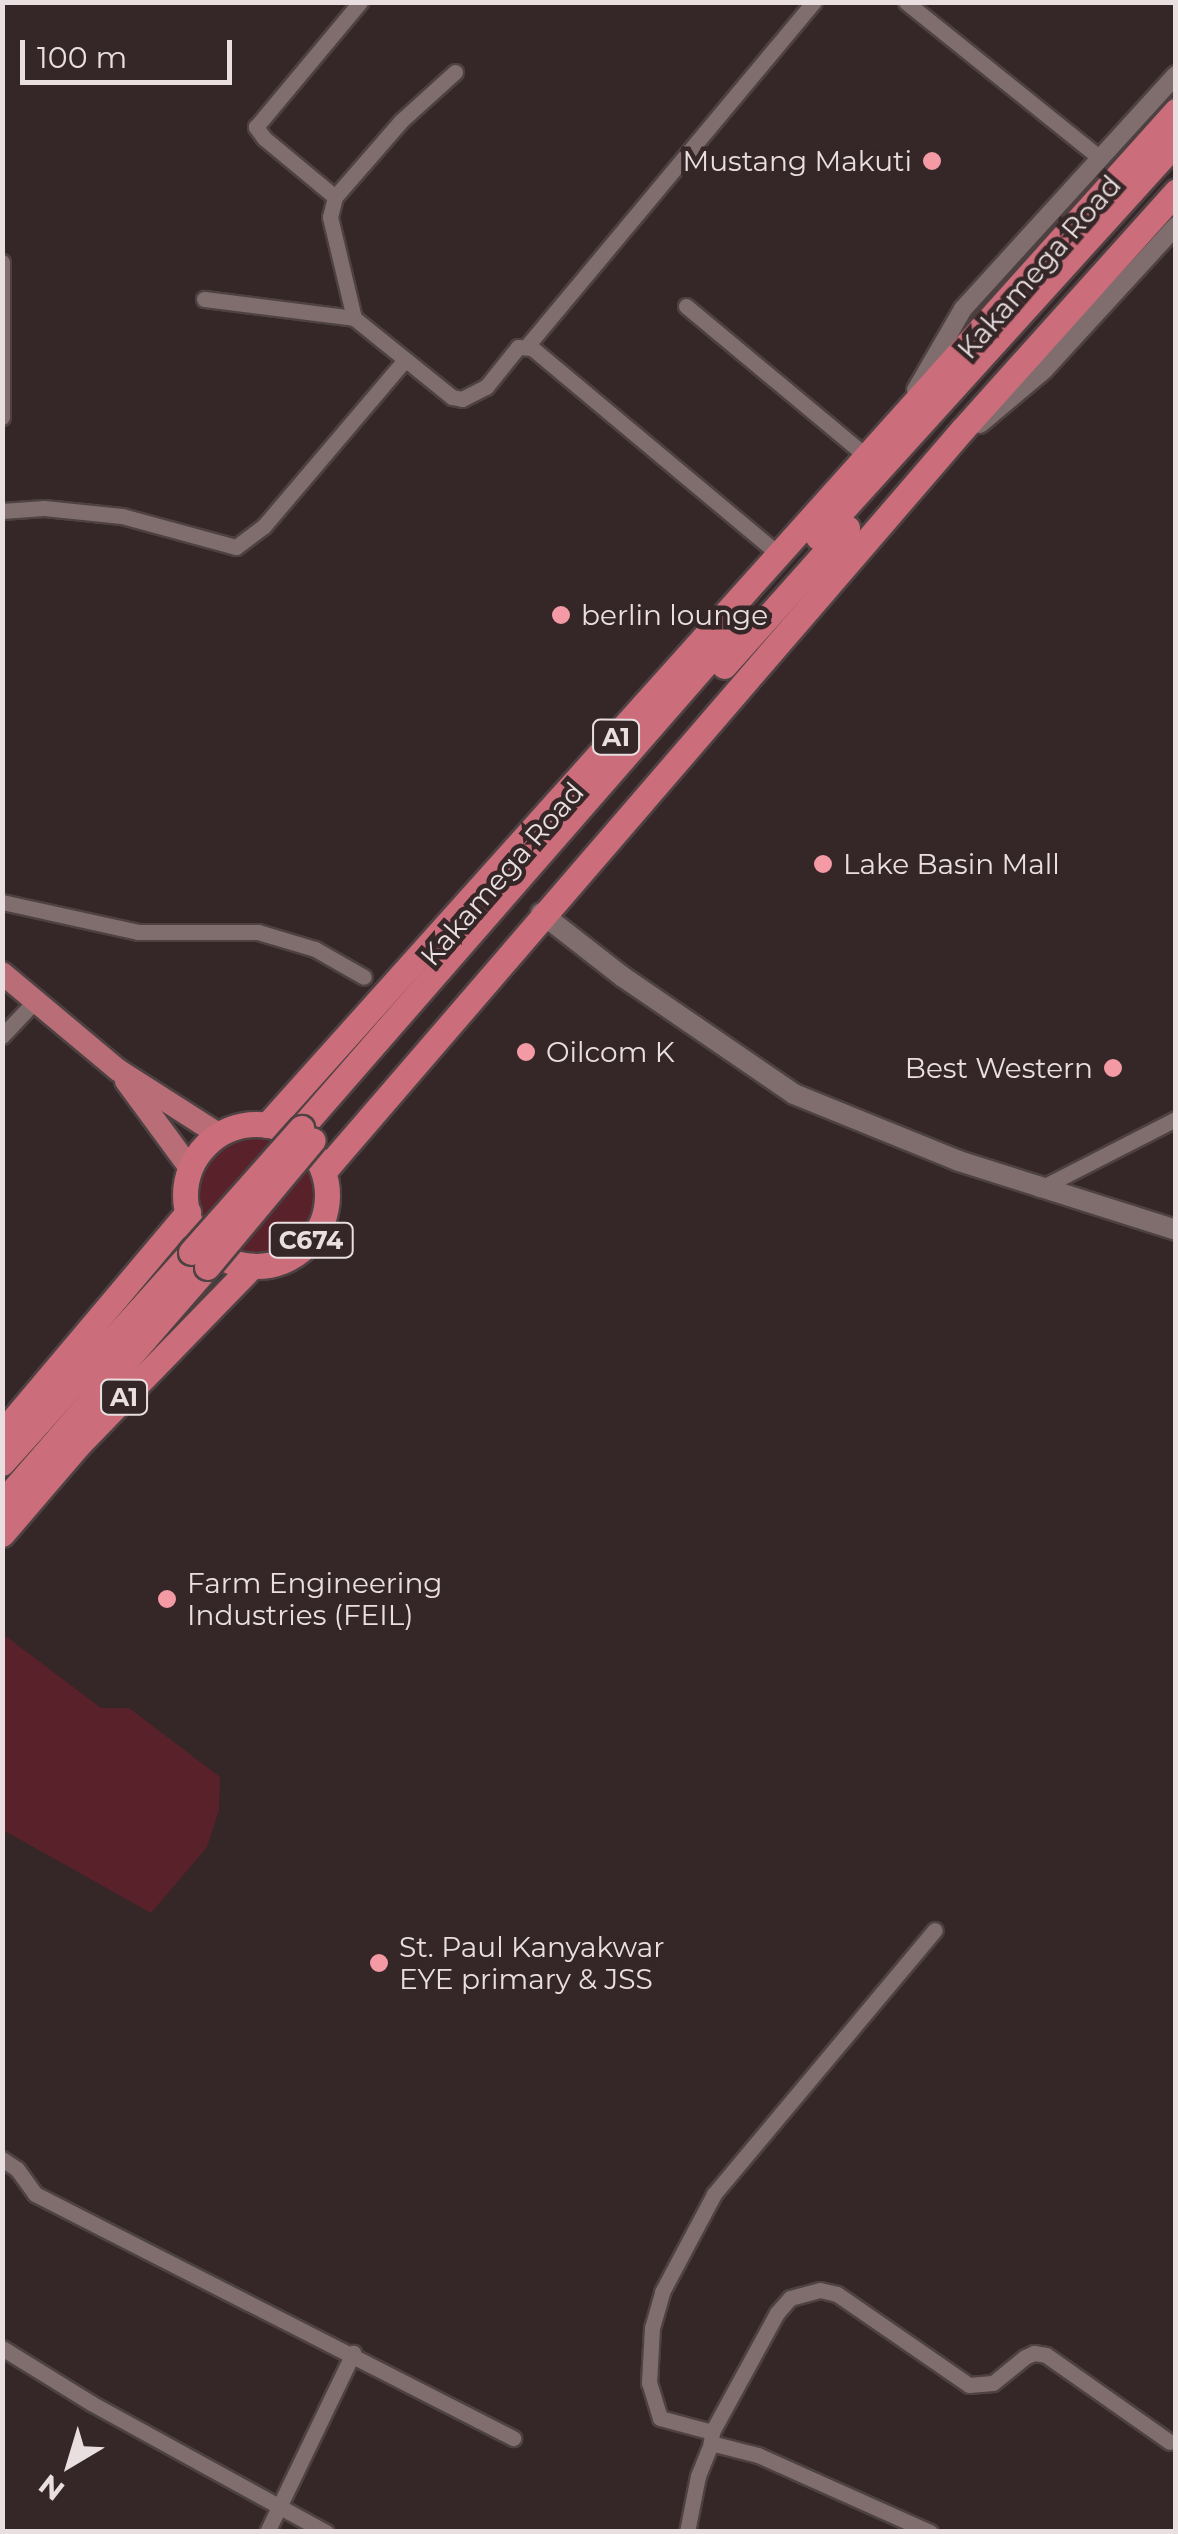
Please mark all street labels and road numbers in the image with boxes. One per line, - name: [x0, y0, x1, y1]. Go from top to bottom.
- street label: Kakamega Road: [950, 168, 1128, 366]
- road number: A1: [591, 717, 641, 757]
- street label: Kakamega Road: [413, 775, 591, 973]
- road number: C674: [268, 1220, 354, 1260]
- road number: A1: [99, 1377, 149, 1417]

